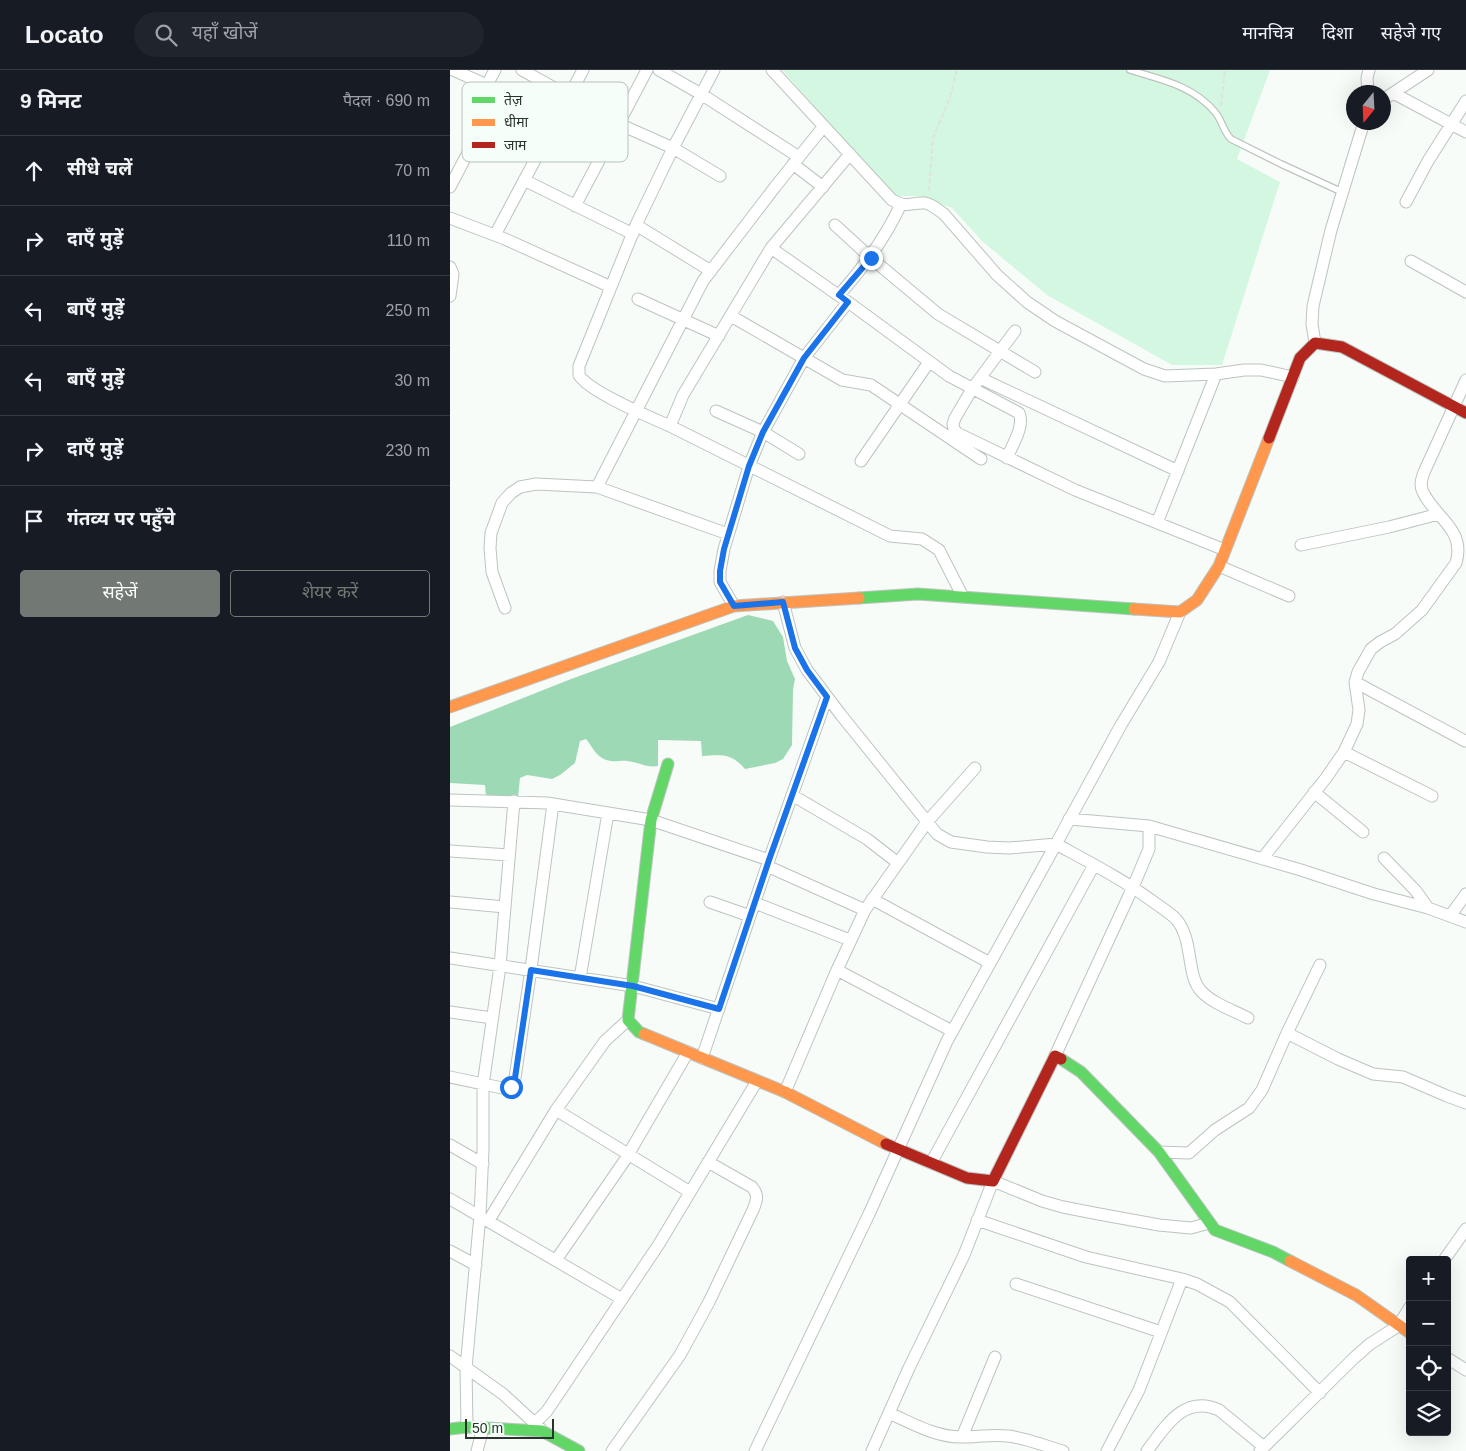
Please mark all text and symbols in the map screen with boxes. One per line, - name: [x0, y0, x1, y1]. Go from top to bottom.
- search box: [134, 12, 484, 57]
- text: Locato: [25, 21, 104, 48]
- icon: search: [152, 21, 180, 49]
- text: यहाँ खोजें: [192, 22, 258, 43]
- text: मानचित्र: [1242, 23, 1294, 43]
- text: दिशा: [1322, 23, 1353, 43]
- text: सहेजे गए: [1381, 23, 1441, 43]
- legend: [462, 82, 628, 162]
- north arrow: [1346, 85, 1391, 130]
- text: 9 मिनट: [20, 89, 82, 112]
- text: तेज़: [504, 91, 523, 108]
- text: पैदल · 690 m: [343, 92, 430, 109]
- text: धीमा: [504, 114, 529, 130]
- text: जाम: [504, 137, 527, 153]
- icon: ahead: [20, 157, 48, 185]
- text: सीधे चलें: [67, 158, 132, 179]
- text: 70 m: [394, 162, 430, 179]
- icon: right: [20, 227, 48, 255]
- text: दाएँ मुड़ें: [67, 228, 123, 249]
- text: 110 m: [387, 232, 430, 249]
- route end: [860, 247, 883, 270]
- icon: left: [20, 297, 48, 325]
- text: बाएँ मुड़ें: [67, 298, 124, 319]
- text: 250 m: [386, 302, 430, 319]
- icon: left: [20, 367, 48, 395]
- text: बाएँ मुड़ें: [67, 368, 124, 389]
- text: 30 m: [394, 372, 430, 389]
- icon: right: [20, 437, 48, 465]
- text: दाएँ मुड़ें: [67, 438, 123, 459]
- text: 230 m: [386, 442, 430, 459]
- icon: arrive: [20, 507, 48, 535]
- text: गंतव्य पर पहुँचे: [67, 508, 175, 529]
- button: सहेजें: [20, 570, 220, 617]
- button: शेयर करें: [230, 570, 430, 617]
- route start: [500, 1076, 523, 1099]
- map controls: [1406, 1256, 1451, 1436]
- button: +: [1406, 1256, 1451, 1301]
- button: −: [1406, 1301, 1451, 1346]
- button: locate: [1406, 1346, 1451, 1391]
- button: layers: [1406, 1391, 1451, 1436]
- scale bar: [465, 1416, 554, 1439]
- text: 50 m: [472, 1420, 503, 1436]

